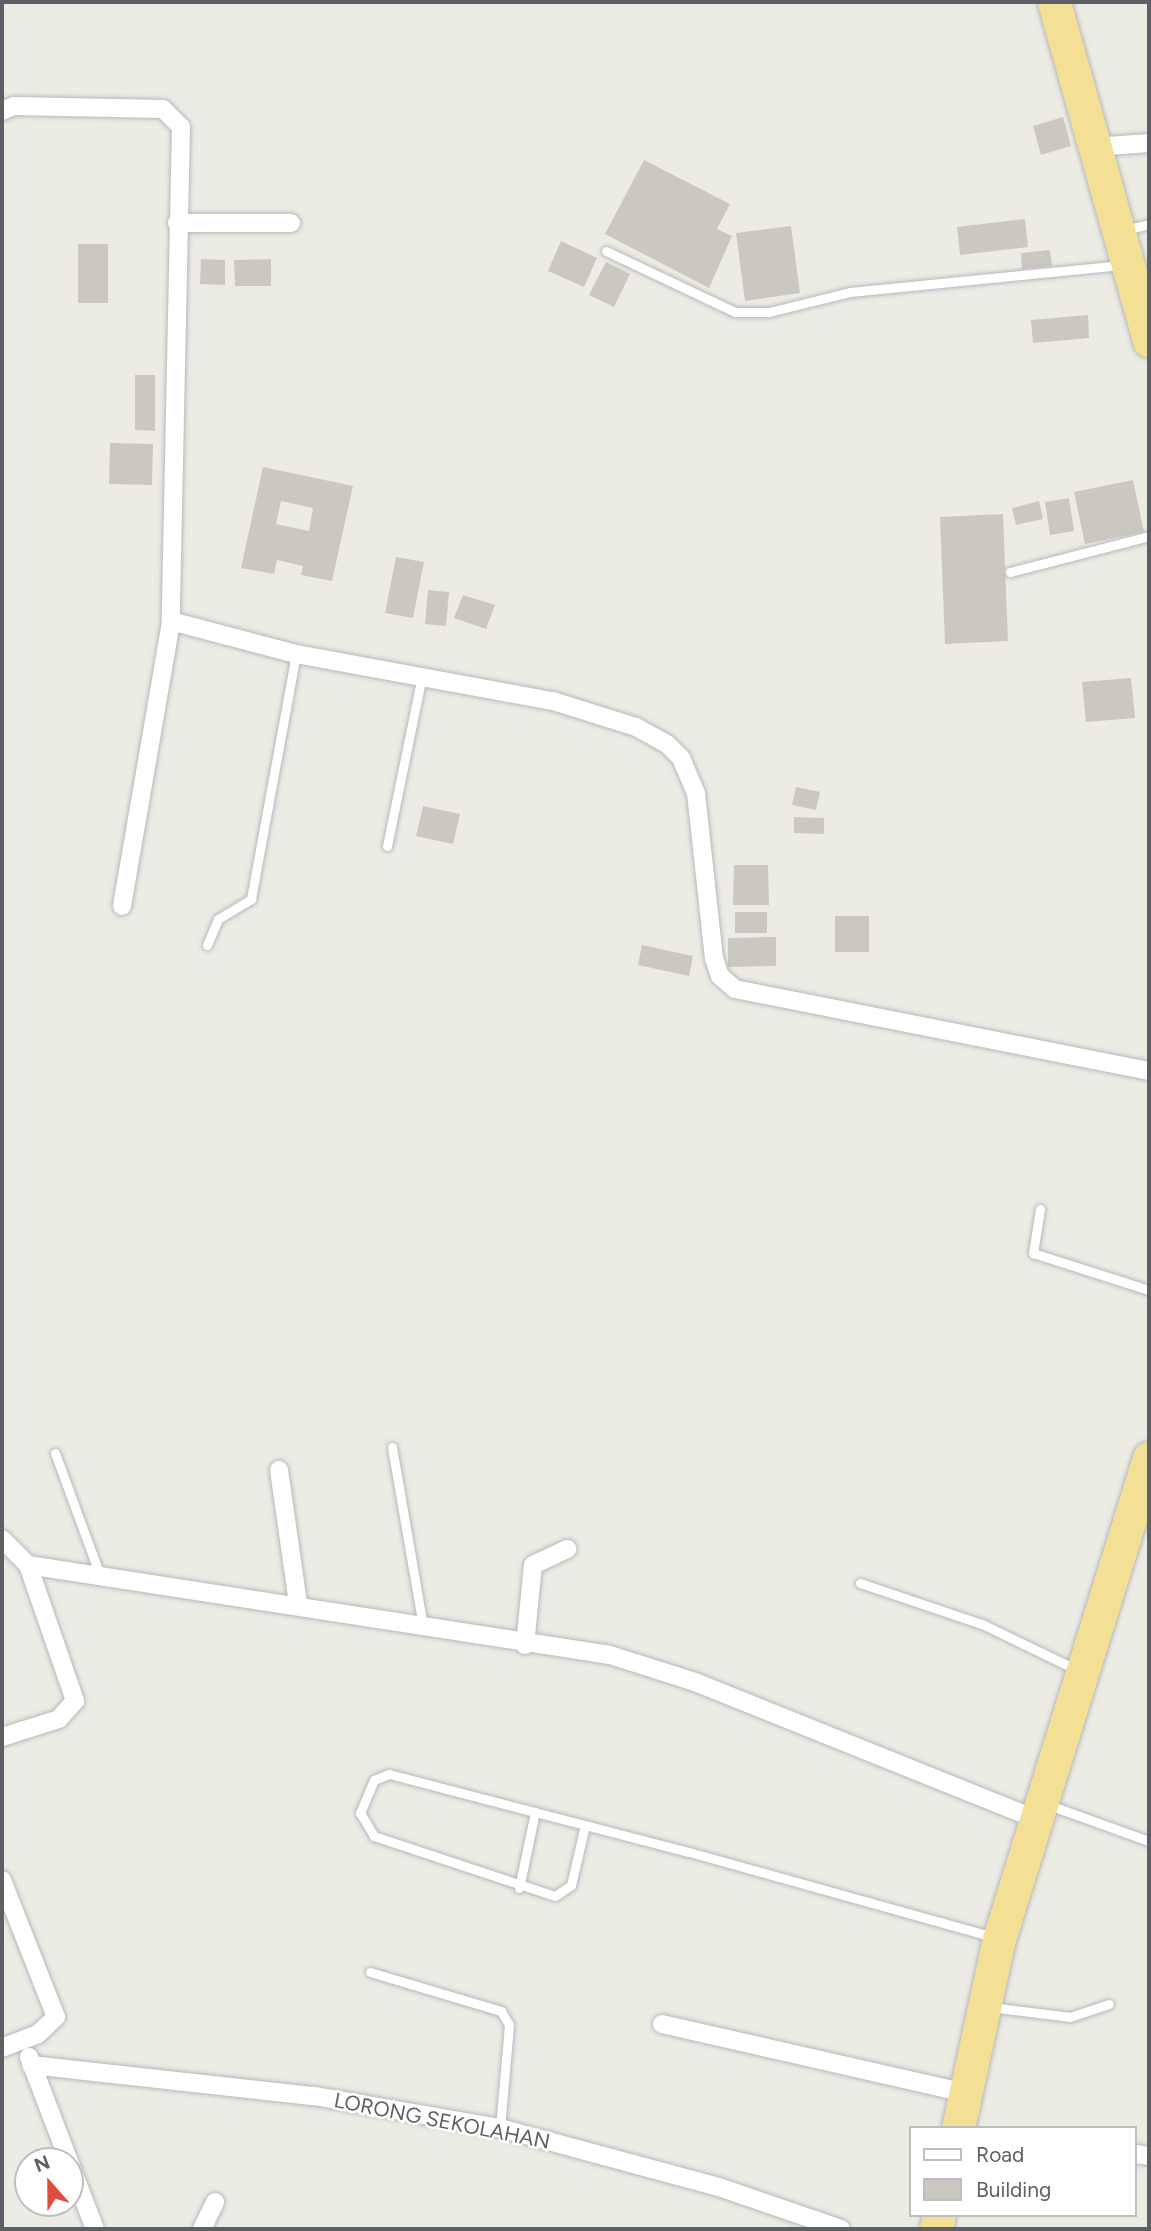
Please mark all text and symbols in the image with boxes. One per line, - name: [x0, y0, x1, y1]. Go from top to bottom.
- street label: LORONG SEKOLAHAN: [332, 2088, 552, 2154]
- legend: [909, 2126, 1137, 2217]
- text: Road: [976, 2142, 1024, 2167]
- north arrow: [14, 2147, 84, 2217]
- text: N: [31, 2150, 53, 2177]
- text: Building: [976, 2177, 1051, 2202]

